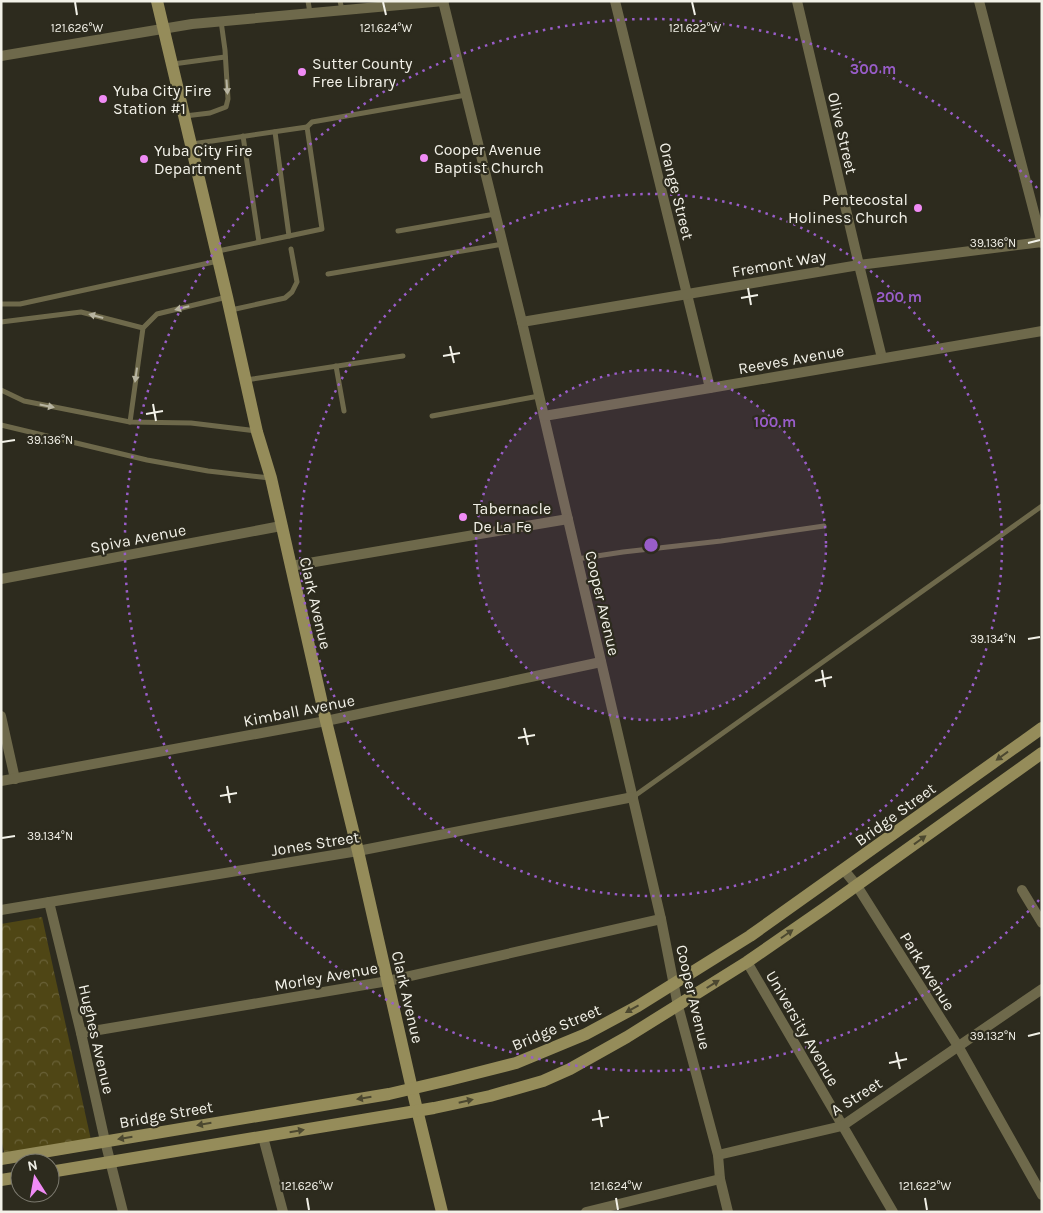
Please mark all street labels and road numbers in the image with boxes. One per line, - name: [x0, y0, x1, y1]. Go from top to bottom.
- street label: Olive Street: [824, 90, 861, 176]
- street label: Orange Street: [655, 141, 698, 242]
- street label: Fremont Way: [730, 246, 828, 281]
- street label: Reeves Avenue: [737, 341, 846, 378]
- street label: Spiva Avenue: [89, 520, 188, 557]
- street label: Cooper Avenue: [581, 549, 624, 657]
- street label: Clark Avenue: [296, 555, 335, 651]
- street label: Kimball Avenue: [242, 690, 356, 731]
- street label: Bridge Street: [851, 779, 939, 850]
- street label: Jones Street: [270, 827, 361, 860]
- street label: Park Avenue: [896, 929, 959, 1014]
- street label: Cooper Avenue: [672, 943, 715, 1051]
- street label: Clark Avenue: [388, 949, 427, 1045]
- street label: Morley Avenue: [273, 958, 379, 995]
- street label: University Avenue: [762, 967, 843, 1089]
- street label: Hughes Avenue: [75, 982, 118, 1096]
- street label: Bridge Street: [509, 1000, 604, 1055]
- street label: A Street: [827, 1073, 885, 1120]
- street label: Bridge Street: [118, 1097, 214, 1132]

